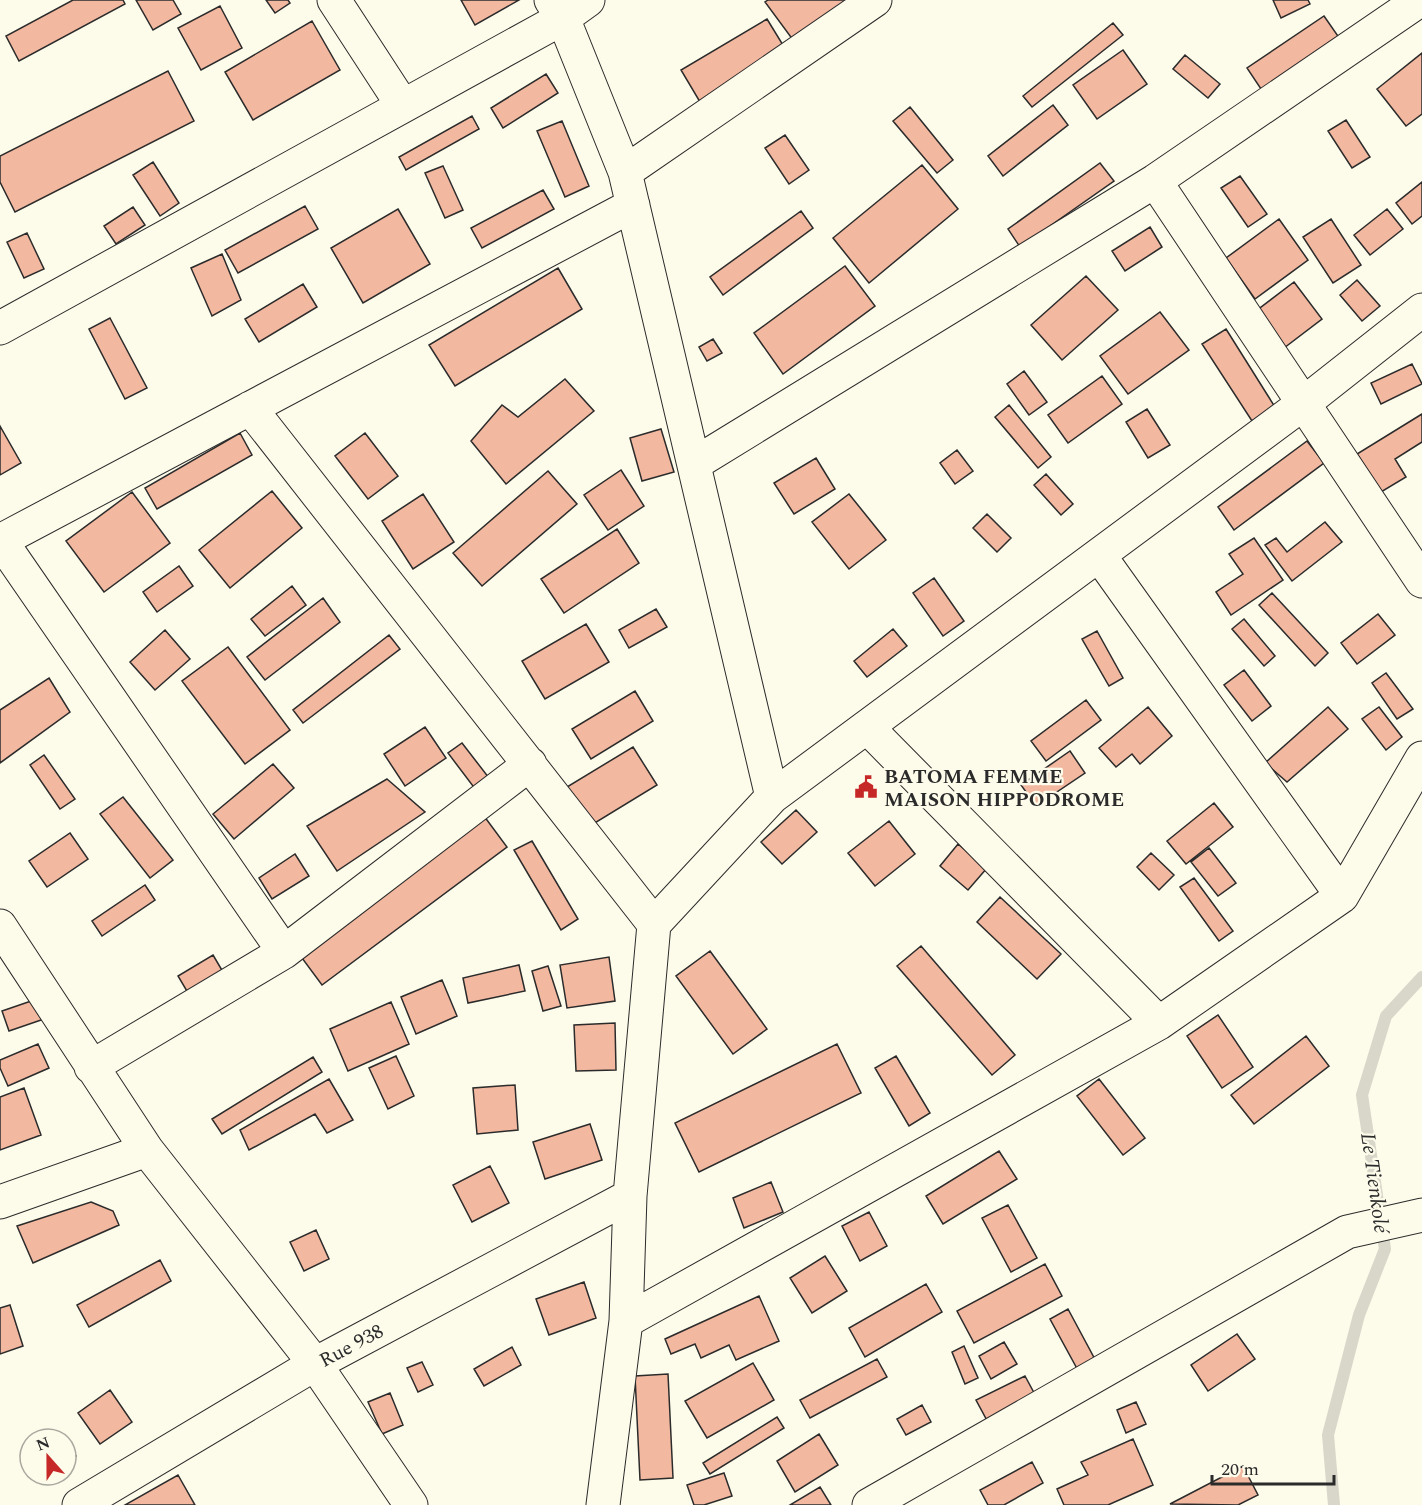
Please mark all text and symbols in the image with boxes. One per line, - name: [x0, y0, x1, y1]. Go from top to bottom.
- place label: BATOMA FEMME MAISON HIPPODROME: [884, 762, 1124, 815]
- public building icon: BATOMA FEMME MAISON HIPPODROME: [853, 774, 879, 800]
- water label: Le Tienkolé: [1351, 1131, 1397, 1237]
- street label: Rue 938: [314, 1316, 389, 1375]
- north arrow: [18, 1427, 78, 1487]
- text: N: [33, 1430, 53, 1457]
- scale bar: [1212, 1448, 1334, 1486]
- text: 20 m: [1221, 1456, 1259, 1483]

